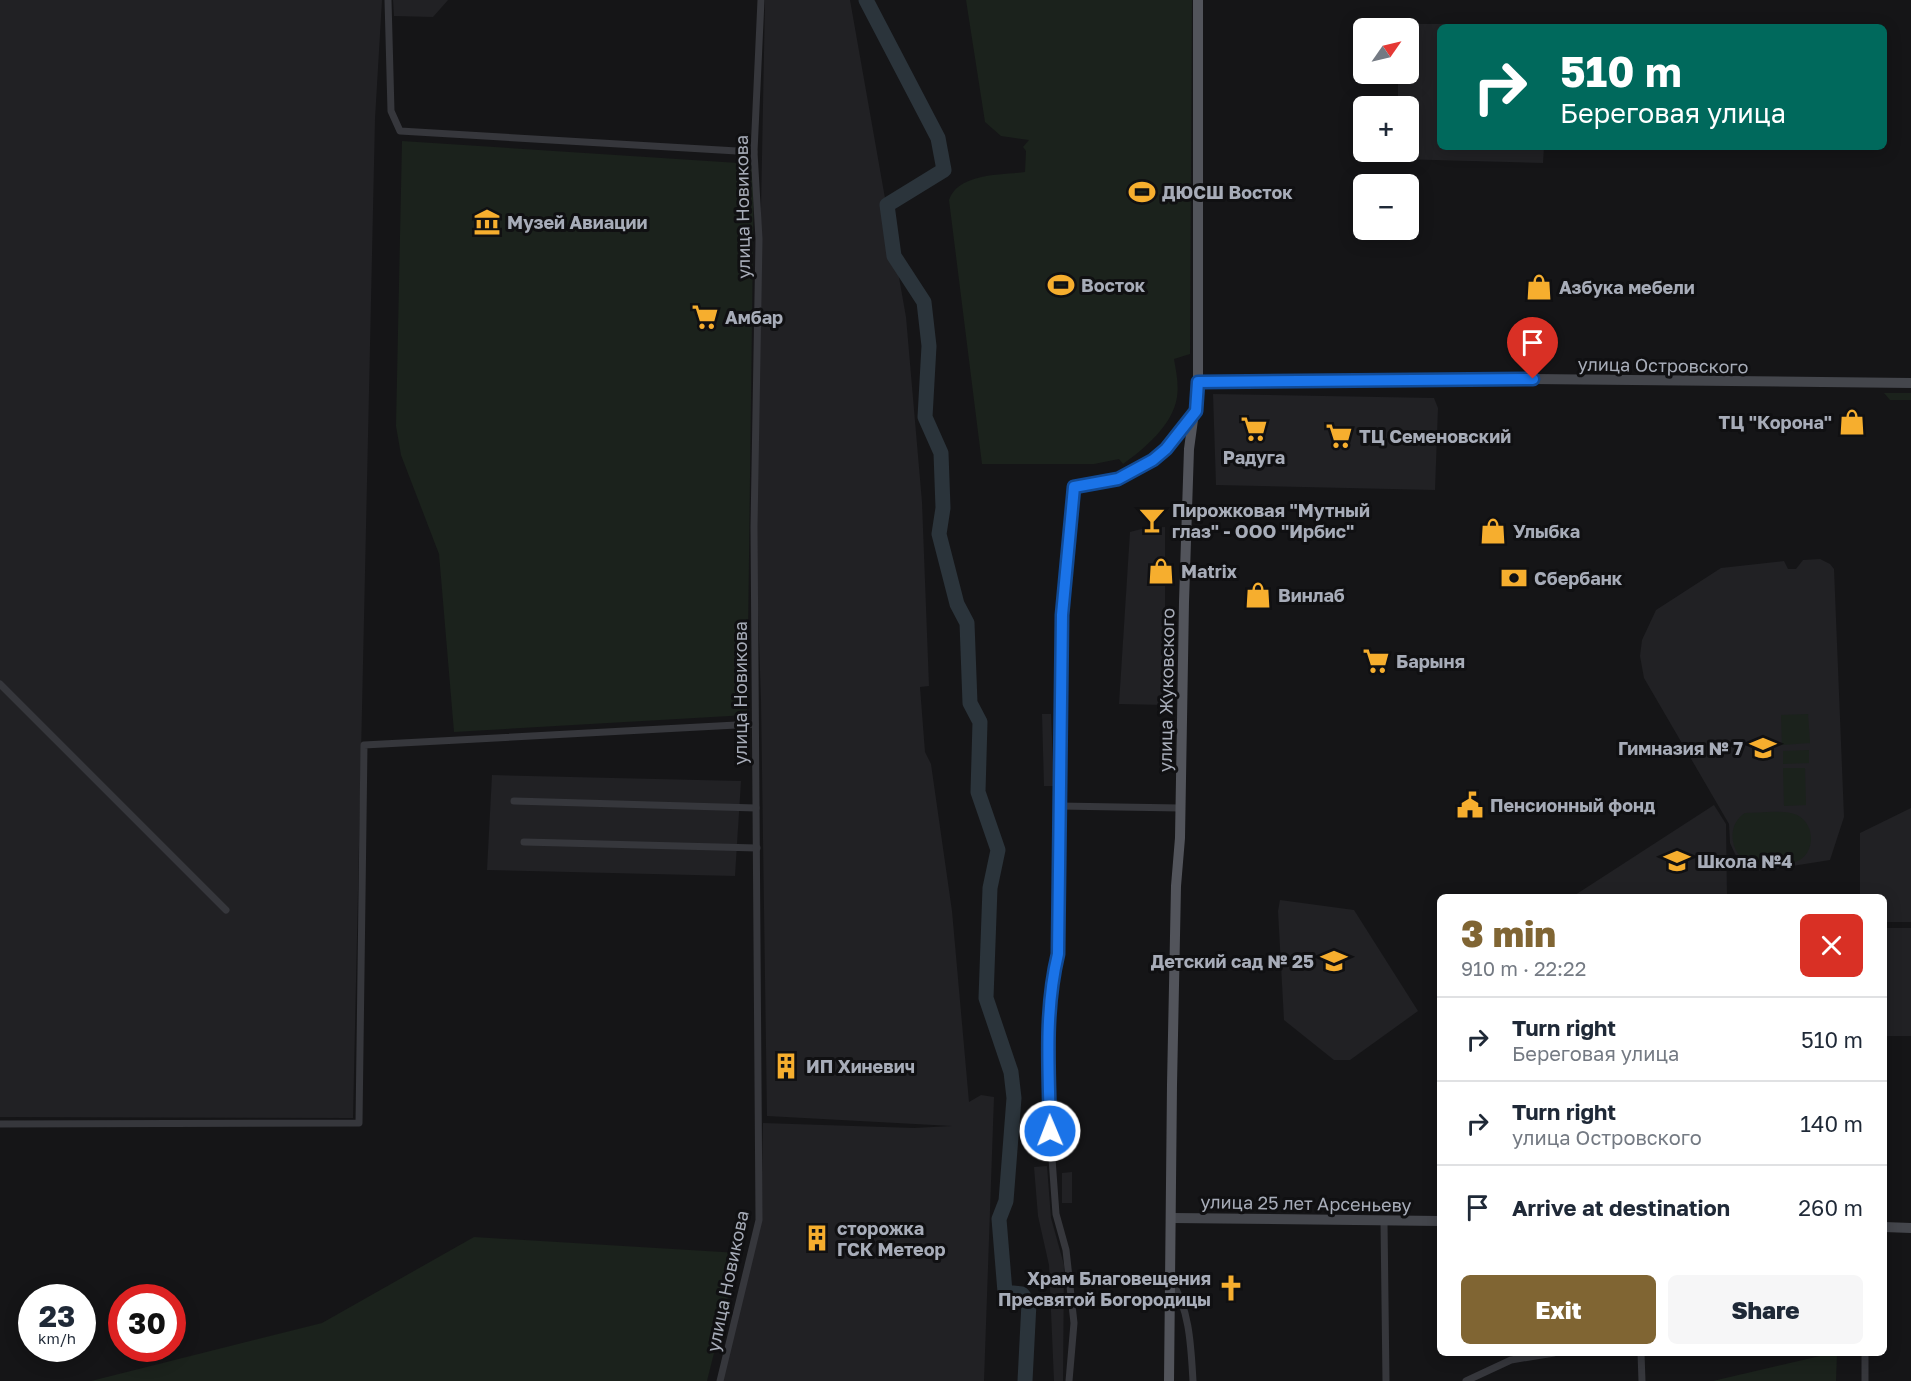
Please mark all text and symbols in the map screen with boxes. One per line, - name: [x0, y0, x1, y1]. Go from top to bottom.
- north arrow: [1353, 18, 1419, 84]
- map controls: [1353, 18, 1419, 240]
- text: 510 m: [1560, 46, 1682, 96]
- icon: right: [1461, 48, 1539, 126]
- button: +: [1353, 96, 1419, 162]
- text: Береговая улица: [1560, 97, 1786, 129]
- street label: улица Новикова: [730, 135, 754, 279]
- button: −: [1353, 174, 1419, 240]
- sports icon: ДЮСШ Восток: [1127, 177, 1157, 207]
- place label: ДЮСШ Восток: [1162, 181, 1293, 203]
- museum icon: Музей Авиации: [472, 207, 502, 237]
- place label: Музей Авиации: [507, 211, 648, 233]
- sports icon: Восток: [1046, 270, 1076, 300]
- shop icon: Азбука мебели: [1524, 272, 1554, 302]
- place label: Восток: [1081, 274, 1146, 296]
- place label: Азбука мебели: [1559, 276, 1695, 298]
- supermarket icon: Амбар: [690, 302, 720, 332]
- place label: Амбар: [725, 306, 783, 328]
- pin: [1507, 317, 1558, 379]
- icon: arrive: [1516, 326, 1549, 359]
- street label: улица Островского: [1577, 353, 1749, 377]
- shop icon: ТЦ "Корона": [1837, 407, 1867, 437]
- place label: ТЦ "Корона": [1718, 411, 1832, 433]
- supermarket icon: Радуга: [1239, 414, 1269, 444]
- supermarket icon: ТЦ Семеновский: [1324, 421, 1354, 451]
- place label: ТЦ Семеновский: [1359, 425, 1511, 447]
- place label: Радуга: [1223, 446, 1285, 468]
- place label: Пирожковая "Мутный глаз" - ООО "Ирбис": [1172, 499, 1370, 542]
- bar icon: Пирожковая "Мутный глаз" - ООО "Ирбис": [1137, 505, 1167, 535]
- shop icon: Улыбка: [1478, 516, 1508, 546]
- place label: Улыбка: [1513, 520, 1580, 542]
- shop icon: Matrix: [1146, 556, 1176, 586]
- place label: Matrix: [1181, 560, 1238, 582]
- bank icon: Сбербанк: [1499, 563, 1529, 593]
- place label: Сбербанк: [1534, 567, 1623, 589]
- shop icon: Винлаб: [1243, 580, 1273, 610]
- place label: Винлаб: [1278, 584, 1345, 606]
- street label: улица Жуковского: [1154, 608, 1178, 772]
- street label: улица Новикова: [729, 621, 751, 765]
- supermarket icon: Барыня: [1361, 646, 1391, 676]
- place label: Барыня: [1396, 650, 1465, 672]
- school or university icon: Гимназия № 7: [1748, 733, 1778, 763]
- place label: Гимназия № 7: [1618, 737, 1743, 759]
- public building icon: Пенсионный фонд: [1455, 790, 1485, 820]
- place label: Пенсионный фонд: [1490, 794, 1655, 816]
- school or university icon: Школа №4: [1662, 846, 1692, 876]
- place label: Школа №4: [1697, 850, 1793, 872]
- text: 3 min: [1461, 912, 1556, 955]
- button: close: [1800, 914, 1863, 977]
- school or university icon: Детский сад № 25: [1319, 946, 1349, 976]
- place label: Детский сад № 25: [1151, 950, 1314, 972]
- text: 910 m · 22:22: [1461, 956, 1586, 980]
- text: Turn right: [1512, 1014, 1616, 1041]
- icon: right: [1461, 1023, 1494, 1056]
- text: 510 m: [1801, 1026, 1863, 1053]
- text: Береговая улица: [1512, 1041, 1679, 1065]
- building icon: ИП Хиневич: [771, 1051, 801, 1081]
- place label: ИП Хиневич: [806, 1055, 915, 1077]
- text: Turn right: [1512, 1098, 1616, 1125]
- position arrow: [1018, 1099, 1082, 1163]
- icon: right: [1461, 1107, 1494, 1140]
- text: 140 m: [1800, 1110, 1863, 1137]
- text: улица Островского: [1512, 1125, 1702, 1149]
- street label: улица 25 лет Арсеньеву: [1200, 1190, 1412, 1216]
- icon: arrive: [1461, 1191, 1494, 1224]
- text: Arrive at destination: [1512, 1194, 1730, 1221]
- text: 260 m: [1798, 1194, 1863, 1221]
- street label: улица Новикова: [701, 1208, 753, 1354]
- place label: сторожка ГСК Метеор: [837, 1217, 946, 1260]
- building icon: сторожка ГСК Метеор: [802, 1223, 832, 1253]
- place label: Храм Благовещения Пресвятой Богородицы: [998, 1267, 1211, 1310]
- church icon: Храм Благовещения Пресвятой Богородицы: [1216, 1273, 1246, 1303]
- button: Exit: [1461, 1275, 1656, 1344]
- button: Share: [1668, 1275, 1863, 1344]
- speed limit sign: 30: [108, 1284, 186, 1362]
- text: 23: [39, 1298, 75, 1334]
- text: km/h: [38, 1329, 76, 1347]

